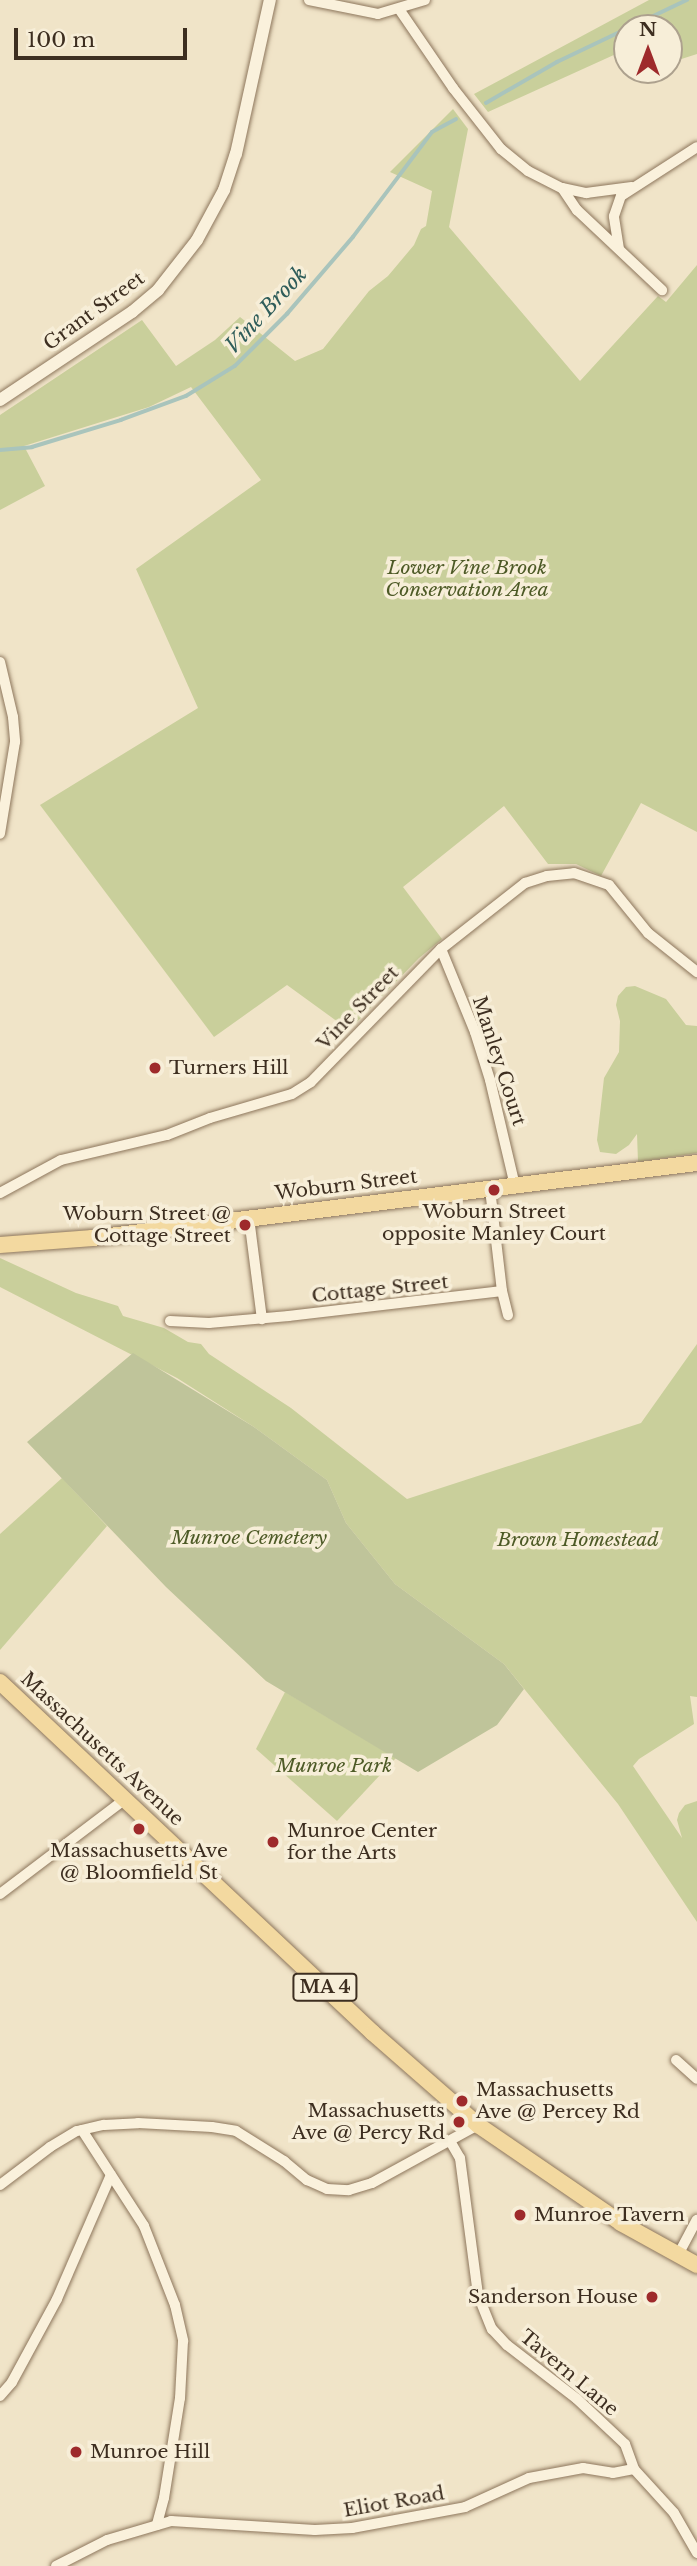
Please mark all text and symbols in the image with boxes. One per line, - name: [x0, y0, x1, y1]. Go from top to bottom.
- scale bar: [18, 14, 191, 58]
- north arrow: [613, 14, 683, 84]
- text: N: [639, 18, 657, 41]
- text: 100 m: [27, 27, 95, 53]
- water label: Vine Brook: [220, 262, 312, 358]
- street label: Grant Street: [39, 267, 149, 355]
- park label: Lower Vine Brook Conservation Area: [385, 557, 549, 601]
- street label: Vine Street: [312, 961, 404, 1055]
- street label: Manley Court: [467, 993, 531, 1129]
- place label: Turners Hill: [169, 1057, 288, 1079]
- marker: Turners Hill: [147, 1060, 163, 1076]
- street label: Woburn Street: [274, 1165, 418, 1205]
- marker: Woburn Street opposite Manley Court: [486, 1182, 502, 1198]
- place label: Woburn Street opposite Manley Court: [382, 1201, 606, 1245]
- place label: Woburn Street @ Cottage Street: [63, 1203, 231, 1247]
- marker: Woburn Street @ Cottage Street: [237, 1217, 253, 1233]
- street label: Cottage Street: [311, 1270, 449, 1308]
- park label: Munroe Cemetery: [171, 1527, 327, 1549]
- park label: Brown Homestead: [497, 1529, 659, 1551]
- street label: Massachusetts Avenue: [15, 1667, 189, 1831]
- park label: Munroe Park: [276, 1755, 392, 1777]
- place label: Munroe Center for the Arts: [287, 1820, 437, 1864]
- marker: Massachusetts Ave @ Bloomfield St: [131, 1821, 147, 1837]
- marker: Munroe Center for the Arts: [265, 1834, 281, 1850]
- place label: Massachusetts Ave @ Bloomfield St: [50, 1840, 228, 1884]
- road number: MA 4: [292, 1972, 358, 2001]
- place label: Massachusetts Ave @ Percey Rd: [476, 2079, 640, 2123]
- marker: Massachusetts Ave @ Percey Rd: [454, 2093, 470, 2109]
- place label: Massachusetts Ave @ Percy Rd: [291, 2100, 445, 2144]
- marker: Massachusetts Ave @ Percy Rd: [451, 2114, 467, 2130]
- place label: Munroe Tavern: [534, 2204, 685, 2226]
- marker: Munroe Tavern: [512, 2207, 528, 2223]
- place label: Sanderson House: [468, 2286, 638, 2308]
- marker: Sanderson House: [644, 2289, 660, 2305]
- street label: Tavern Lane: [515, 2325, 623, 2421]
- place label: Munroe Hill: [90, 2441, 210, 2463]
- marker: Munroe Hill: [68, 2444, 84, 2460]
- street label: Eliot Road: [342, 2482, 446, 2522]

